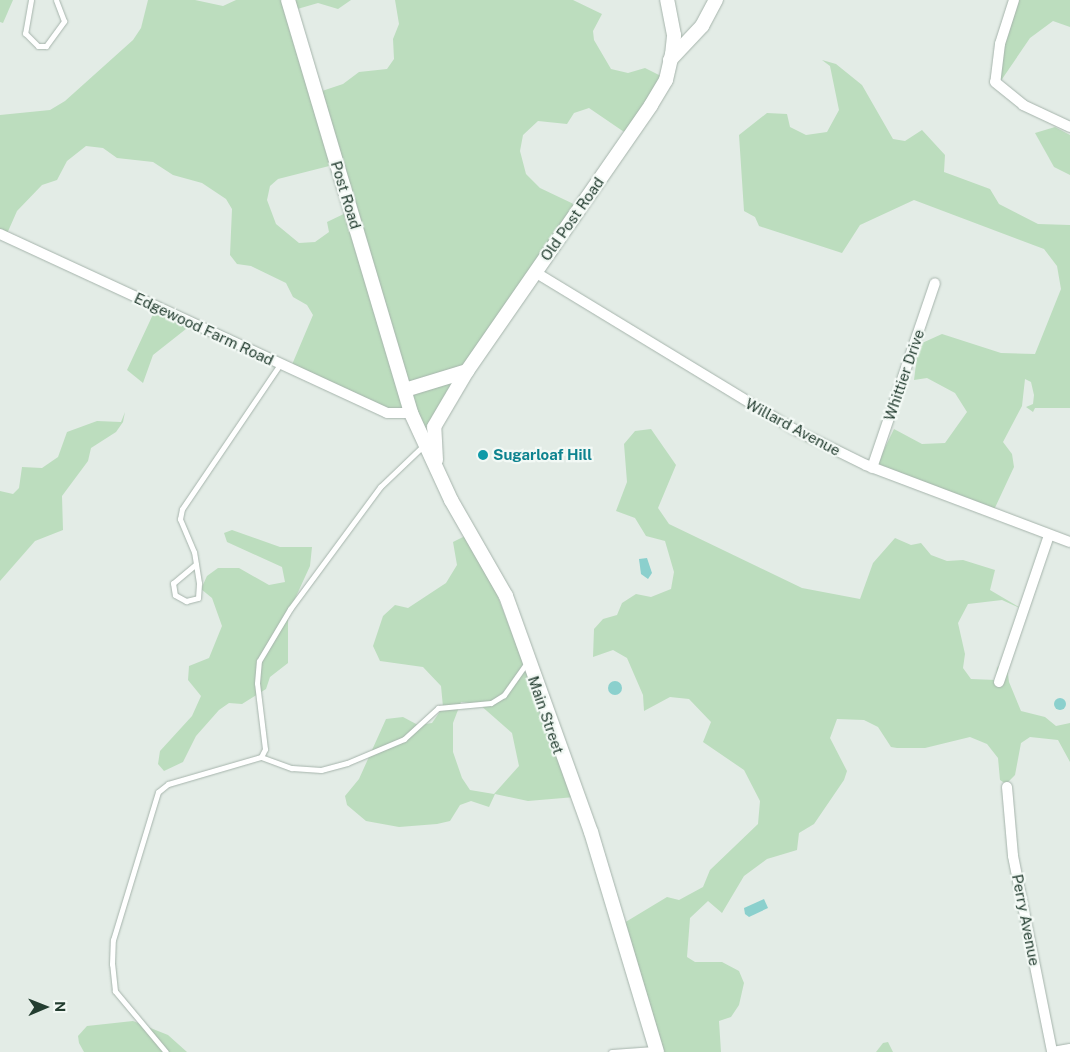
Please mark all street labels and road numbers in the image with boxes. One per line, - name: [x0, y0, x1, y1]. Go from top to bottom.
- street label: Post Road: [327, 159, 365, 231]
- street label: Old Post Road: [537, 174, 607, 264]
- street label: Edgewood Farm Road: [131, 289, 277, 369]
- street label: Whittier Drive: [880, 327, 928, 423]
- street label: Willard Avenue: [742, 394, 844, 460]
- street label: Main Street: [524, 674, 568, 756]
- street label: Perry Avenue: [1008, 873, 1044, 967]

